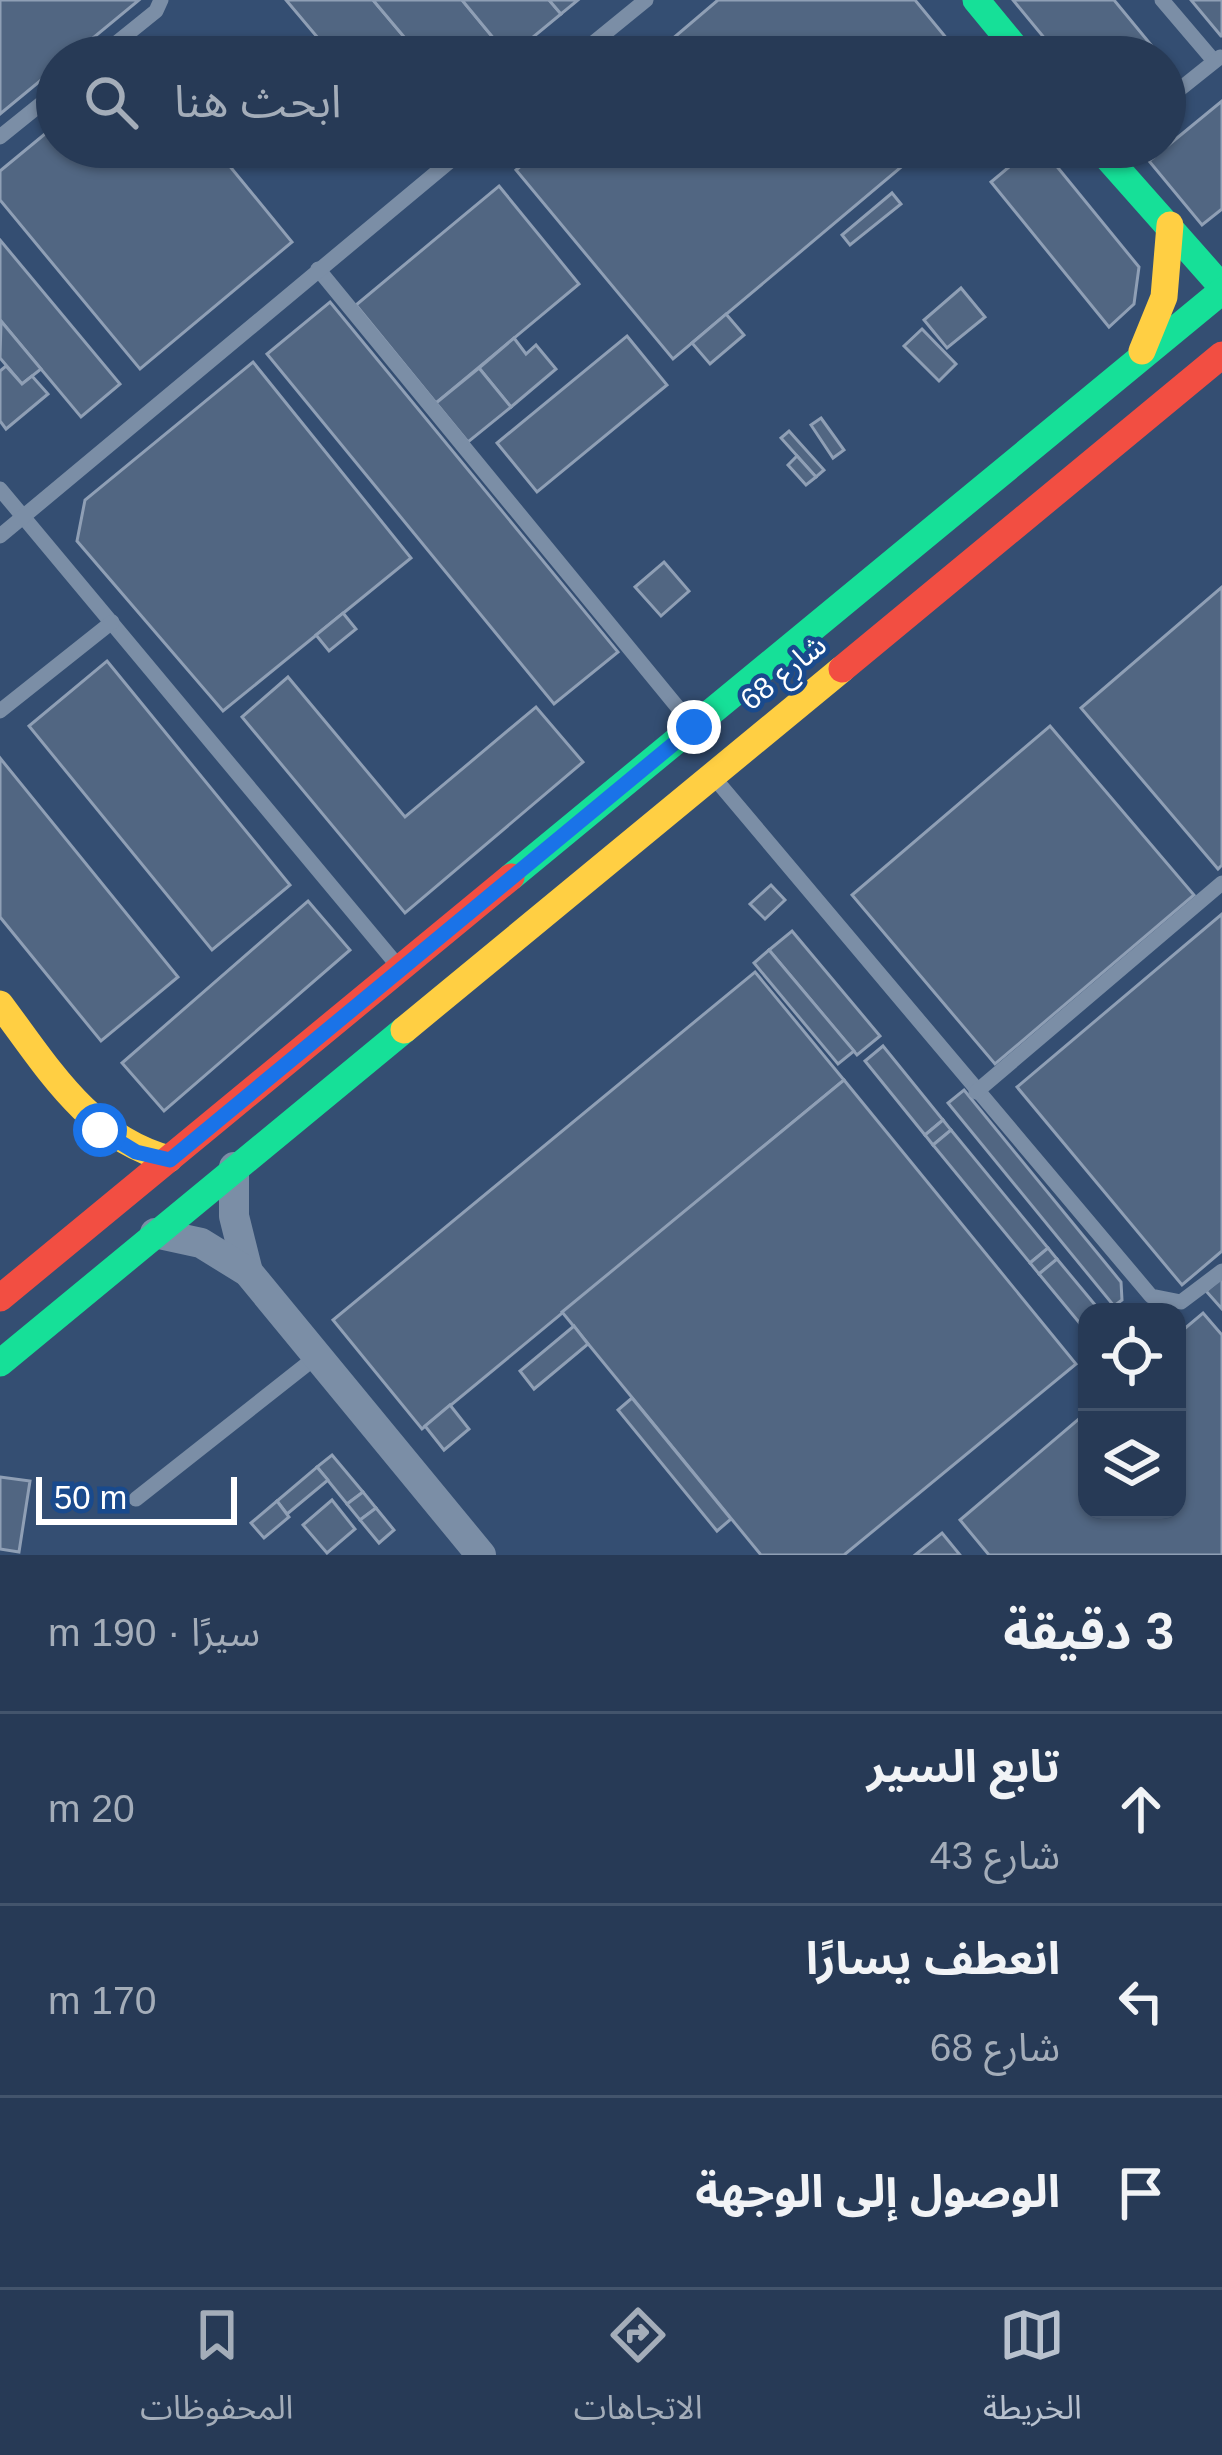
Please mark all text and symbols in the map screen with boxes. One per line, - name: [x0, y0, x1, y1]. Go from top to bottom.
- search box: [36, 36, 1186, 168]
- icon: search: [78, 69, 144, 135]
- text: ابحث هنا: [174, 76, 342, 127]
- street label: شارع 68: [734, 628, 836, 721]
- route end: [667, 700, 721, 754]
- route start: [73, 1103, 127, 1157]
- map controls: [1078, 1303, 1186, 1519]
- button: locate: [1078, 1303, 1186, 1411]
- button: layers: [1078, 1411, 1186, 1519]
- scale bar: [36, 1471, 237, 1524]
- text: 50 m: [54, 1479, 127, 1516]
- text: 3 دقيقة: [1003, 1603, 1174, 1660]
- text: سيرًا · 190 m: [48, 1611, 260, 1654]
- text: تابع السير: [867, 1741, 1060, 1792]
- icon: ahead: [1108, 1776, 1174, 1842]
- text: 20 m: [48, 1787, 135, 1830]
- text: شارع 43: [930, 1834, 1060, 1877]
- text: انعطف يسارًا: [806, 1933, 1060, 1984]
- icon: left: [1108, 1968, 1174, 2034]
- text: 170 m: [48, 1979, 156, 2022]
- text: شارع 68: [930, 2026, 1060, 2069]
- icon: arrive: [1108, 2160, 1174, 2226]
- text: الوصول إلى الوجهة: [695, 2166, 1060, 2217]
- tab: المحفوظات: [140, 2302, 293, 2443]
- tab: الاتجاهات: [574, 2302, 703, 2443]
- tab: الخريطة: [983, 2302, 1082, 2443]

